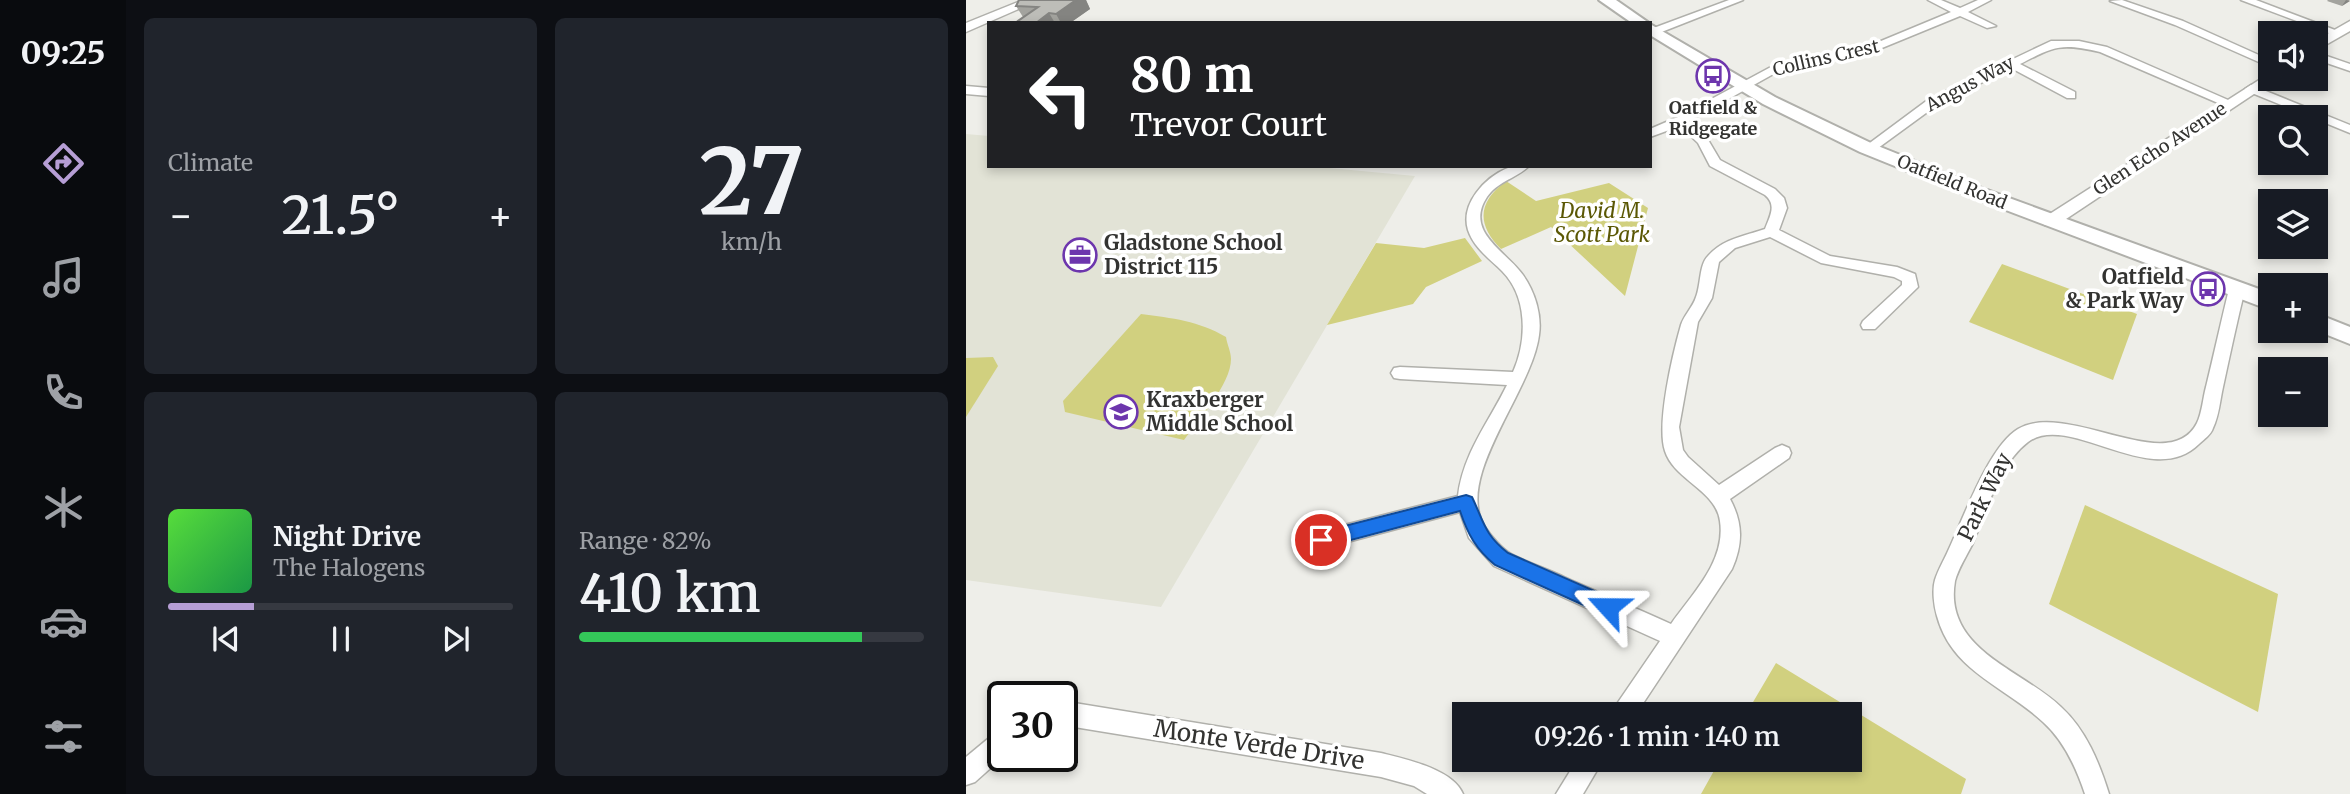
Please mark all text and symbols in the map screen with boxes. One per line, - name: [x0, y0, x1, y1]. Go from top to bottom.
- map controls: [2258, 21, 2328, 427]
- button: sound: [2258, 21, 2328, 91]
- text: 09:25: [20, 33, 106, 73]
- street label: Collins Crest: [1770, 34, 1881, 81]
- text: 80 m: [1130, 44, 1253, 105]
- icon: left: [1015, 49, 1106, 140]
- street label: Angus Way: [1921, 50, 2018, 117]
- bus stop icon: Oatfield & Ridgegate: [1694, 57, 1732, 95]
- place label: Oatfield & Ridgegate: [1669, 96, 1758, 140]
- street label: Glen Echo Avenue: [2089, 97, 2231, 200]
- text: Trevor Court: [1130, 105, 1327, 145]
- button: search: [2258, 105, 2328, 175]
- text: 27: [699, 124, 804, 239]
- icon: directions: [39, 139, 88, 188]
- text: Climate: [168, 148, 253, 177]
- street label: Oatfield Road: [1894, 149, 2011, 214]
- text: 21.5°: [281, 183, 400, 248]
- button: layers: [2258, 189, 2328, 259]
- text: −: [168, 192, 193, 239]
- text: +: [488, 192, 513, 239]
- park label: David M. Scott Park: [1554, 197, 1650, 248]
- text: km/h: [721, 227, 782, 256]
- place label: Gladstone School District 115: [1104, 229, 1283, 280]
- office icon: Gladstone School District 115: [1061, 236, 1099, 274]
- icon: music: [39, 253, 88, 302]
- place label: Oatfield & Park Way: [2066, 263, 2185, 314]
- bus stop icon: Oatfield & Park Way: [2189, 270, 2227, 308]
- button: +: [2258, 273, 2328, 343]
- button: −: [2258, 357, 2328, 427]
- icon: phone: [39, 368, 88, 417]
- place label: Kraxberger Middle School: [1146, 386, 1294, 437]
- school or university icon: Kraxberger Middle School: [1102, 393, 1140, 431]
- street label: Park Way: [1952, 448, 2018, 545]
- icon: climate: [39, 483, 88, 532]
- pin: [1291, 510, 1351, 570]
- text: Night Drive: [273, 520, 421, 553]
- icon: arrive: [1302, 521, 1340, 559]
- text: Range · 82%: [579, 526, 712, 555]
- text: The Halogens: [273, 553, 425, 582]
- text: 410 km: [579, 561, 761, 626]
- position arrow: [1571, 570, 1645, 644]
- icon: car: [39, 597, 88, 646]
- icon: previous: [207, 620, 245, 658]
- icon: pause: [322, 620, 360, 658]
- icon: next: [437, 620, 475, 658]
- speed limit sign: 30: [987, 681, 1078, 772]
- icon: filters: [39, 712, 88, 761]
- street label: Monte Verde Drive: [1152, 713, 1366, 776]
- text: 09:26 · 1 min · 140 m: [1534, 720, 1780, 753]

